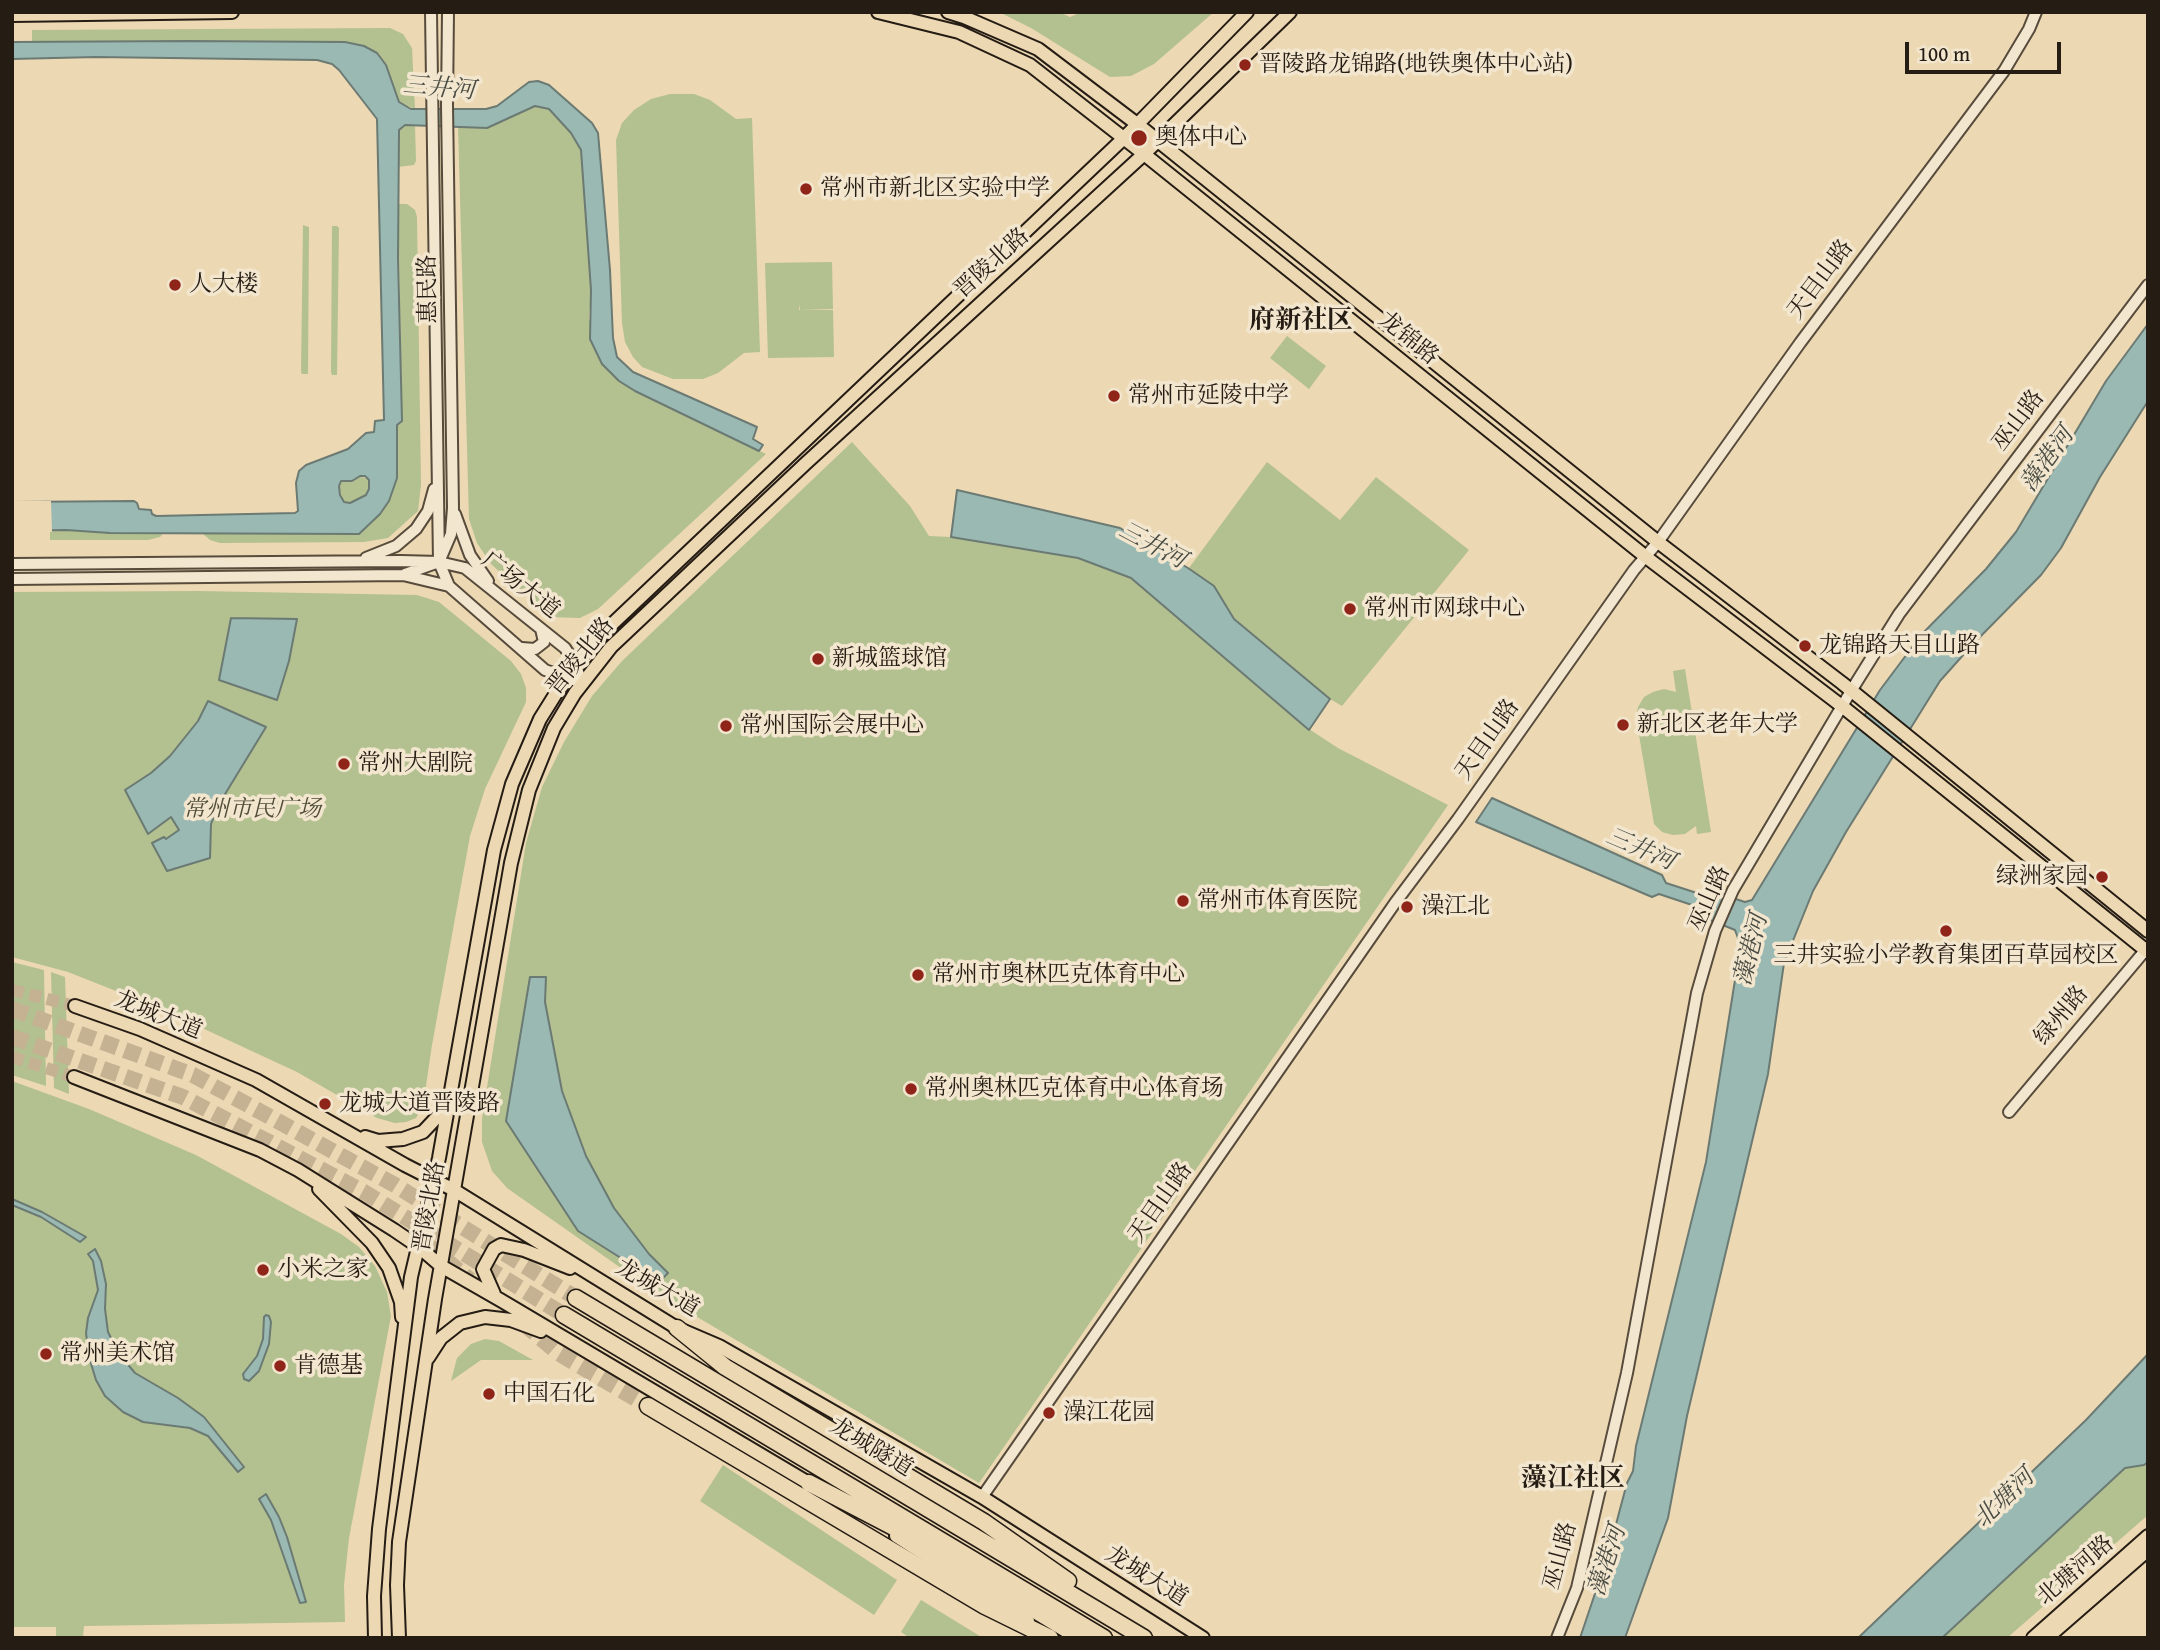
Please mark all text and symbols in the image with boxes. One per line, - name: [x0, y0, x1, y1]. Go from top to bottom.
- scale bar: [1908, 28, 2064, 72]
- text: 100 m: [1918, 38, 1970, 69]
- place label: 晋陵路龙锦路(地铁奥体中心站): [1259, 51, 1573, 79]
- marker: 晋陵路龙锦路(地铁奥体中心站): [1237, 57, 1253, 73]
- water label: 三井河: [402, 72, 476, 106]
- place label: 奥体中心: [1155, 124, 1247, 152]
- marker: 奥体中心: [1129, 128, 1149, 148]
- place label: 常州市新北区实验中学: [820, 175, 1050, 203]
- marker: 常州市新北区实验中学: [798, 181, 814, 197]
- street label: 晋陵北路: [949, 223, 1035, 305]
- street label: 天目山路: [1782, 235, 1860, 325]
- street label: 惠民路: [415, 254, 443, 324]
- place label: 人大楼: [189, 271, 258, 299]
- marker: 人大楼: [167, 277, 183, 293]
- district label: 府新社区: [1249, 305, 1353, 337]
- street label: 龙锦路: [1373, 307, 1443, 371]
- place label: 常州市延陵中学: [1128, 382, 1289, 410]
- street label: 巫山路: [1987, 385, 2051, 457]
- marker: 常州市延陵中学: [1106, 388, 1122, 404]
- water label: 藻港河: [2015, 422, 2081, 498]
- water label: 三井河: [1113, 516, 1191, 576]
- street label: 广场大道: [475, 547, 565, 625]
- place label: 常州市网球中心: [1364, 595, 1525, 623]
- marker: 常州市网球中心: [1342, 601, 1358, 617]
- street label: 晋陵北路: [541, 613, 621, 701]
- place label: 龙锦路天目山路: [1819, 632, 1980, 660]
- marker: 龙锦路天目山路: [1797, 638, 1813, 654]
- place label: 新城篮球馆: [832, 645, 947, 673]
- marker: 新城篮球馆: [810, 651, 826, 667]
- street label: 天目山路: [1450, 694, 1526, 786]
- place label: 新北区老年大学: [1637, 711, 1798, 739]
- place label: 常州国际会展中心: [740, 712, 924, 740]
- marker: 新北区老年大学: [1615, 717, 1631, 733]
- marker: 常州国际会展中心: [718, 718, 734, 734]
- place label: 常州大剧院: [358, 750, 473, 778]
- marker: 常州大剧院: [336, 756, 352, 772]
- park label: 常州市民广场: [183, 796, 321, 824]
- water label: 三井河: [1601, 823, 1679, 877]
- street label: 巫山路: [1683, 862, 1737, 936]
- place label: 绿洲家园: [1996, 863, 2088, 891]
- marker: 绿洲家园: [2094, 869, 2110, 885]
- place label: 常州市体育医院: [1197, 887, 1358, 915]
- marker: 常州市体育医院: [1175, 893, 1191, 909]
- place label: 澡江北: [1421, 893, 1490, 921]
- marker: 澡江北: [1399, 899, 1415, 915]
- water label: 藻港河: [1729, 912, 1775, 988]
- marker: 三井实验小学教育集团百草园校区: [1938, 923, 1954, 939]
- place label: 三井实验小学教育集团百草园校区: [1774, 942, 2118, 970]
- place label: 常州市奥林匹克体育中心: [932, 961, 1185, 989]
- marker: 常州市奥林匹克体育中心: [910, 967, 926, 983]
- street label: 绿州路: [2029, 981, 2095, 1051]
- street label: 龙城大道: [110, 986, 206, 1046]
- place label: 常州奥林匹克体育中心体育场: [925, 1075, 1224, 1103]
- marker: 常州奥林匹克体育中心体育场: [903, 1081, 919, 1097]
- place label: 龙城大道晋陵路: [339, 1090, 500, 1118]
- marker: 龙城大道晋陵路: [317, 1096, 333, 1112]
- street label: 天目山路: [1123, 1157, 1199, 1249]
- street label: 晋陵北路: [408, 1159, 452, 1255]
- street label: 龙城大道: [610, 1254, 704, 1324]
- place label: 小米之家: [277, 1256, 369, 1284]
- marker: 小米之家: [255, 1262, 271, 1278]
- place label: 常州美术馆: [60, 1340, 175, 1368]
- marker: 常州美术馆: [38, 1346, 54, 1362]
- place label: 肯德基: [294, 1352, 363, 1380]
- marker: 肯德基: [272, 1358, 288, 1374]
- place label: 中国石化: [503, 1380, 595, 1408]
- marker: 中国石化: [481, 1386, 497, 1402]
- place label: 澡江花园: [1063, 1399, 1155, 1427]
- marker: 澡江花园: [1041, 1405, 1057, 1421]
- street label: 龙城隧道: [824, 1412, 918, 1484]
- district label: 藻江社区: [1521, 1463, 1625, 1495]
- water label: 北塘河: [1969, 1464, 2041, 1534]
- street label: 巫山路: [1539, 1519, 1583, 1593]
- water label: 藻港河: [1583, 1522, 1633, 1600]
- street label: 北塘河路: [2032, 1530, 2120, 1612]
- street label: 龙城大道: [1100, 1541, 1192, 1613]

